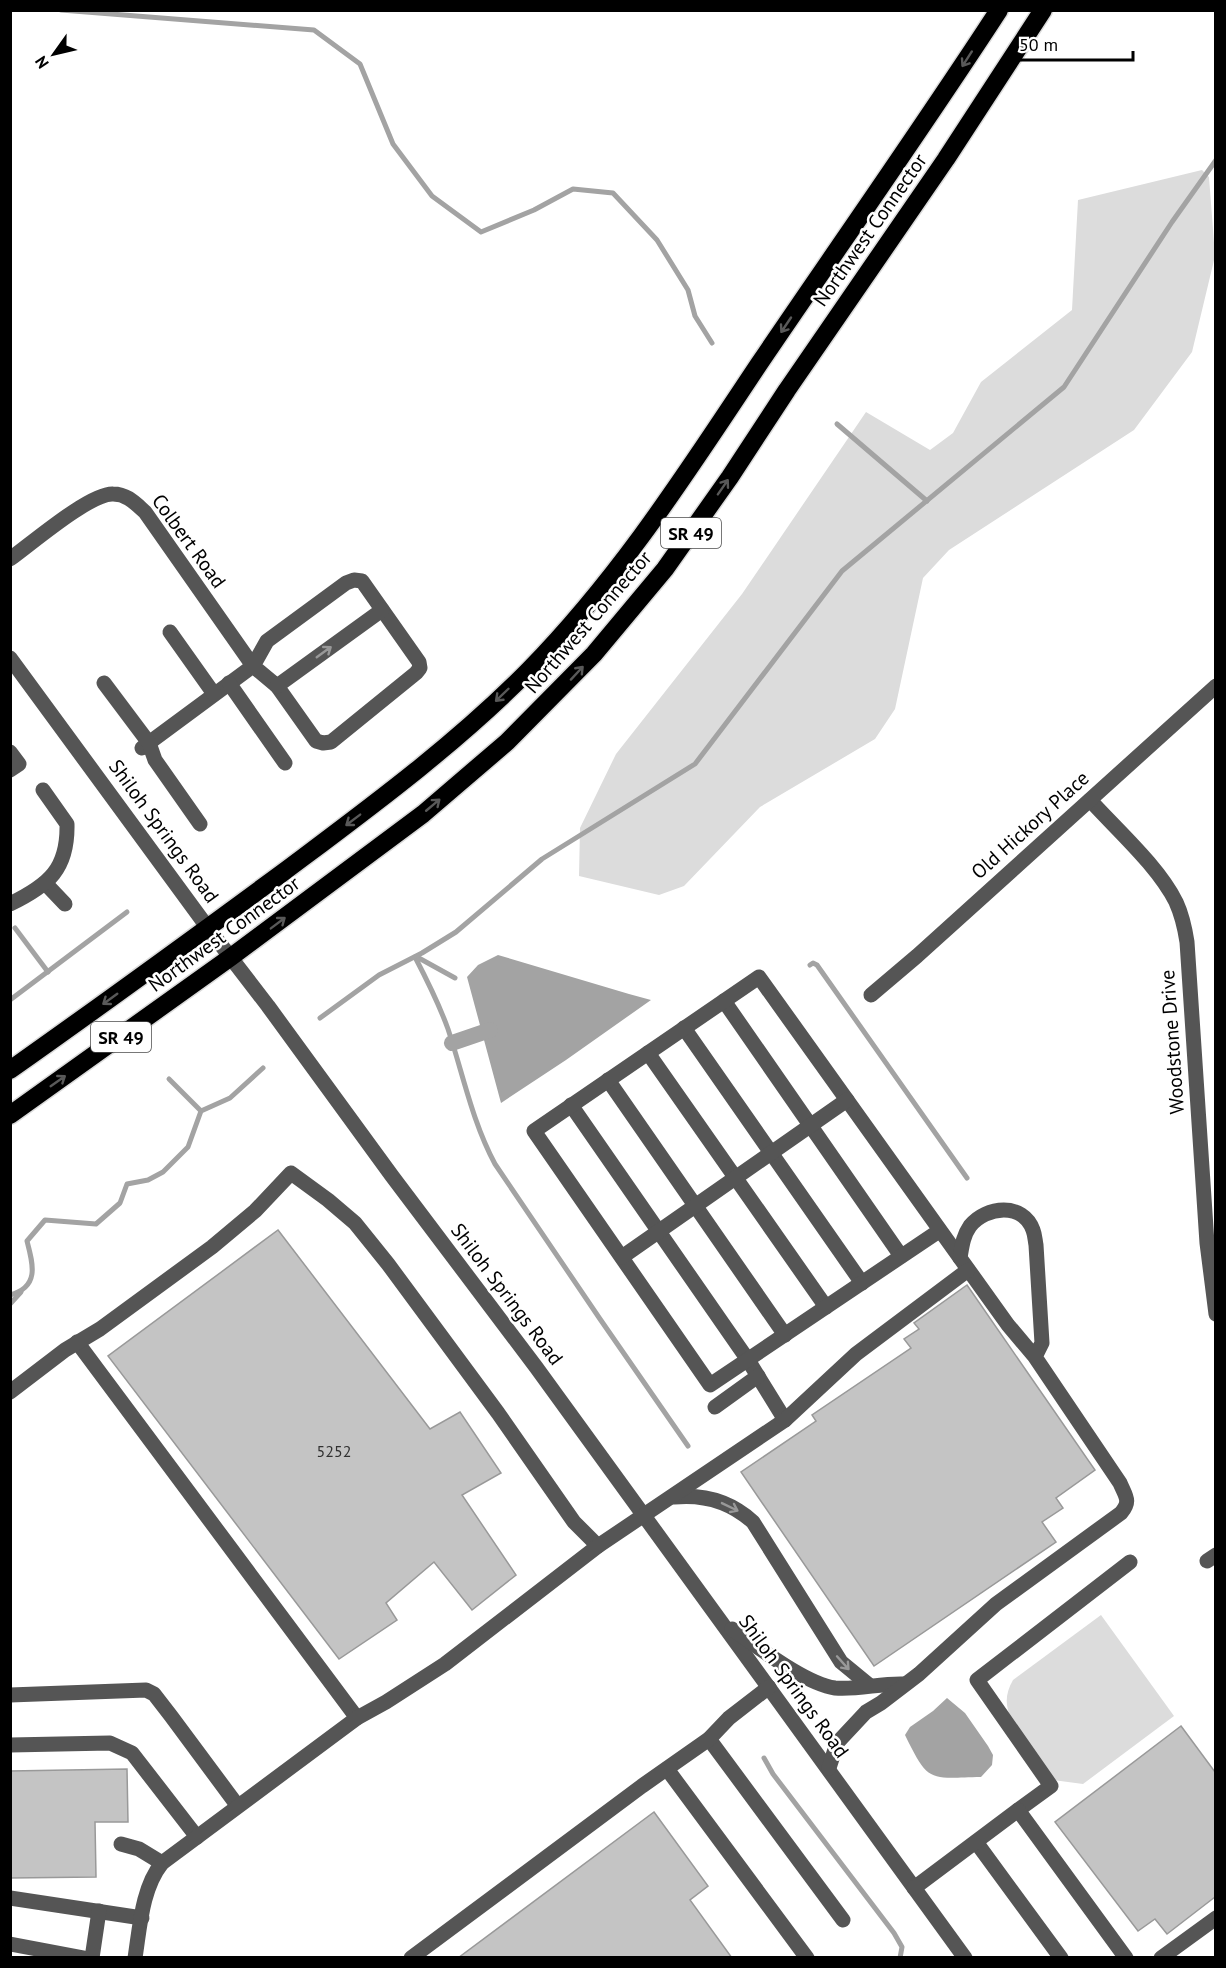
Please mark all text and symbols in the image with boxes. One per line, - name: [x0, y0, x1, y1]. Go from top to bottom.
- north arrow: [24, 24, 84, 84]
- scale bar: [1010, 24, 1133, 62]
- text: 50 m: [1019, 33, 1058, 56]
- one-way arrow: [960, 51, 973, 68]
- text: N: [30, 52, 53, 72]
- street label: Northwest Connector: [807, 148, 933, 312]
- one-way arrow: [780, 316, 792, 333]
- one-way arrow: [717, 480, 729, 496]
- street label: Colbert Road: [146, 489, 232, 593]
- road number: SR 49: [661, 518, 721, 548]
- street label: Northwest Connector: [519, 545, 657, 699]
- one-way arrow: [316, 646, 332, 658]
- one-way arrow: [570, 666, 584, 681]
- one-way arrow: [495, 688, 510, 702]
- street label: Shiloh Springs Road: [103, 754, 225, 908]
- street label: Old Hickory Place: [966, 765, 1094, 885]
- one-way arrow: [425, 798, 440, 812]
- one-way arrow: [345, 814, 361, 827]
- street label: Northwest Connector: [143, 870, 305, 998]
- one-way arrow: [269, 916, 285, 929]
- street label: Woodstone Drive: [1154, 969, 1190, 1115]
- one-way arrow: [102, 993, 118, 1005]
- road number: SR 49: [91, 1022, 151, 1052]
- one-way arrow: [50, 1075, 66, 1087]
- street label: Shiloh Springs Road: [445, 1218, 569, 1370]
- house number: 5252: [317, 1441, 351, 1461]
- one-way arrow: [721, 1501, 739, 1513]
- street label: Shiloh Springs Road: [733, 1609, 855, 1763]
- one-way arrow: [836, 1655, 850, 1670]

